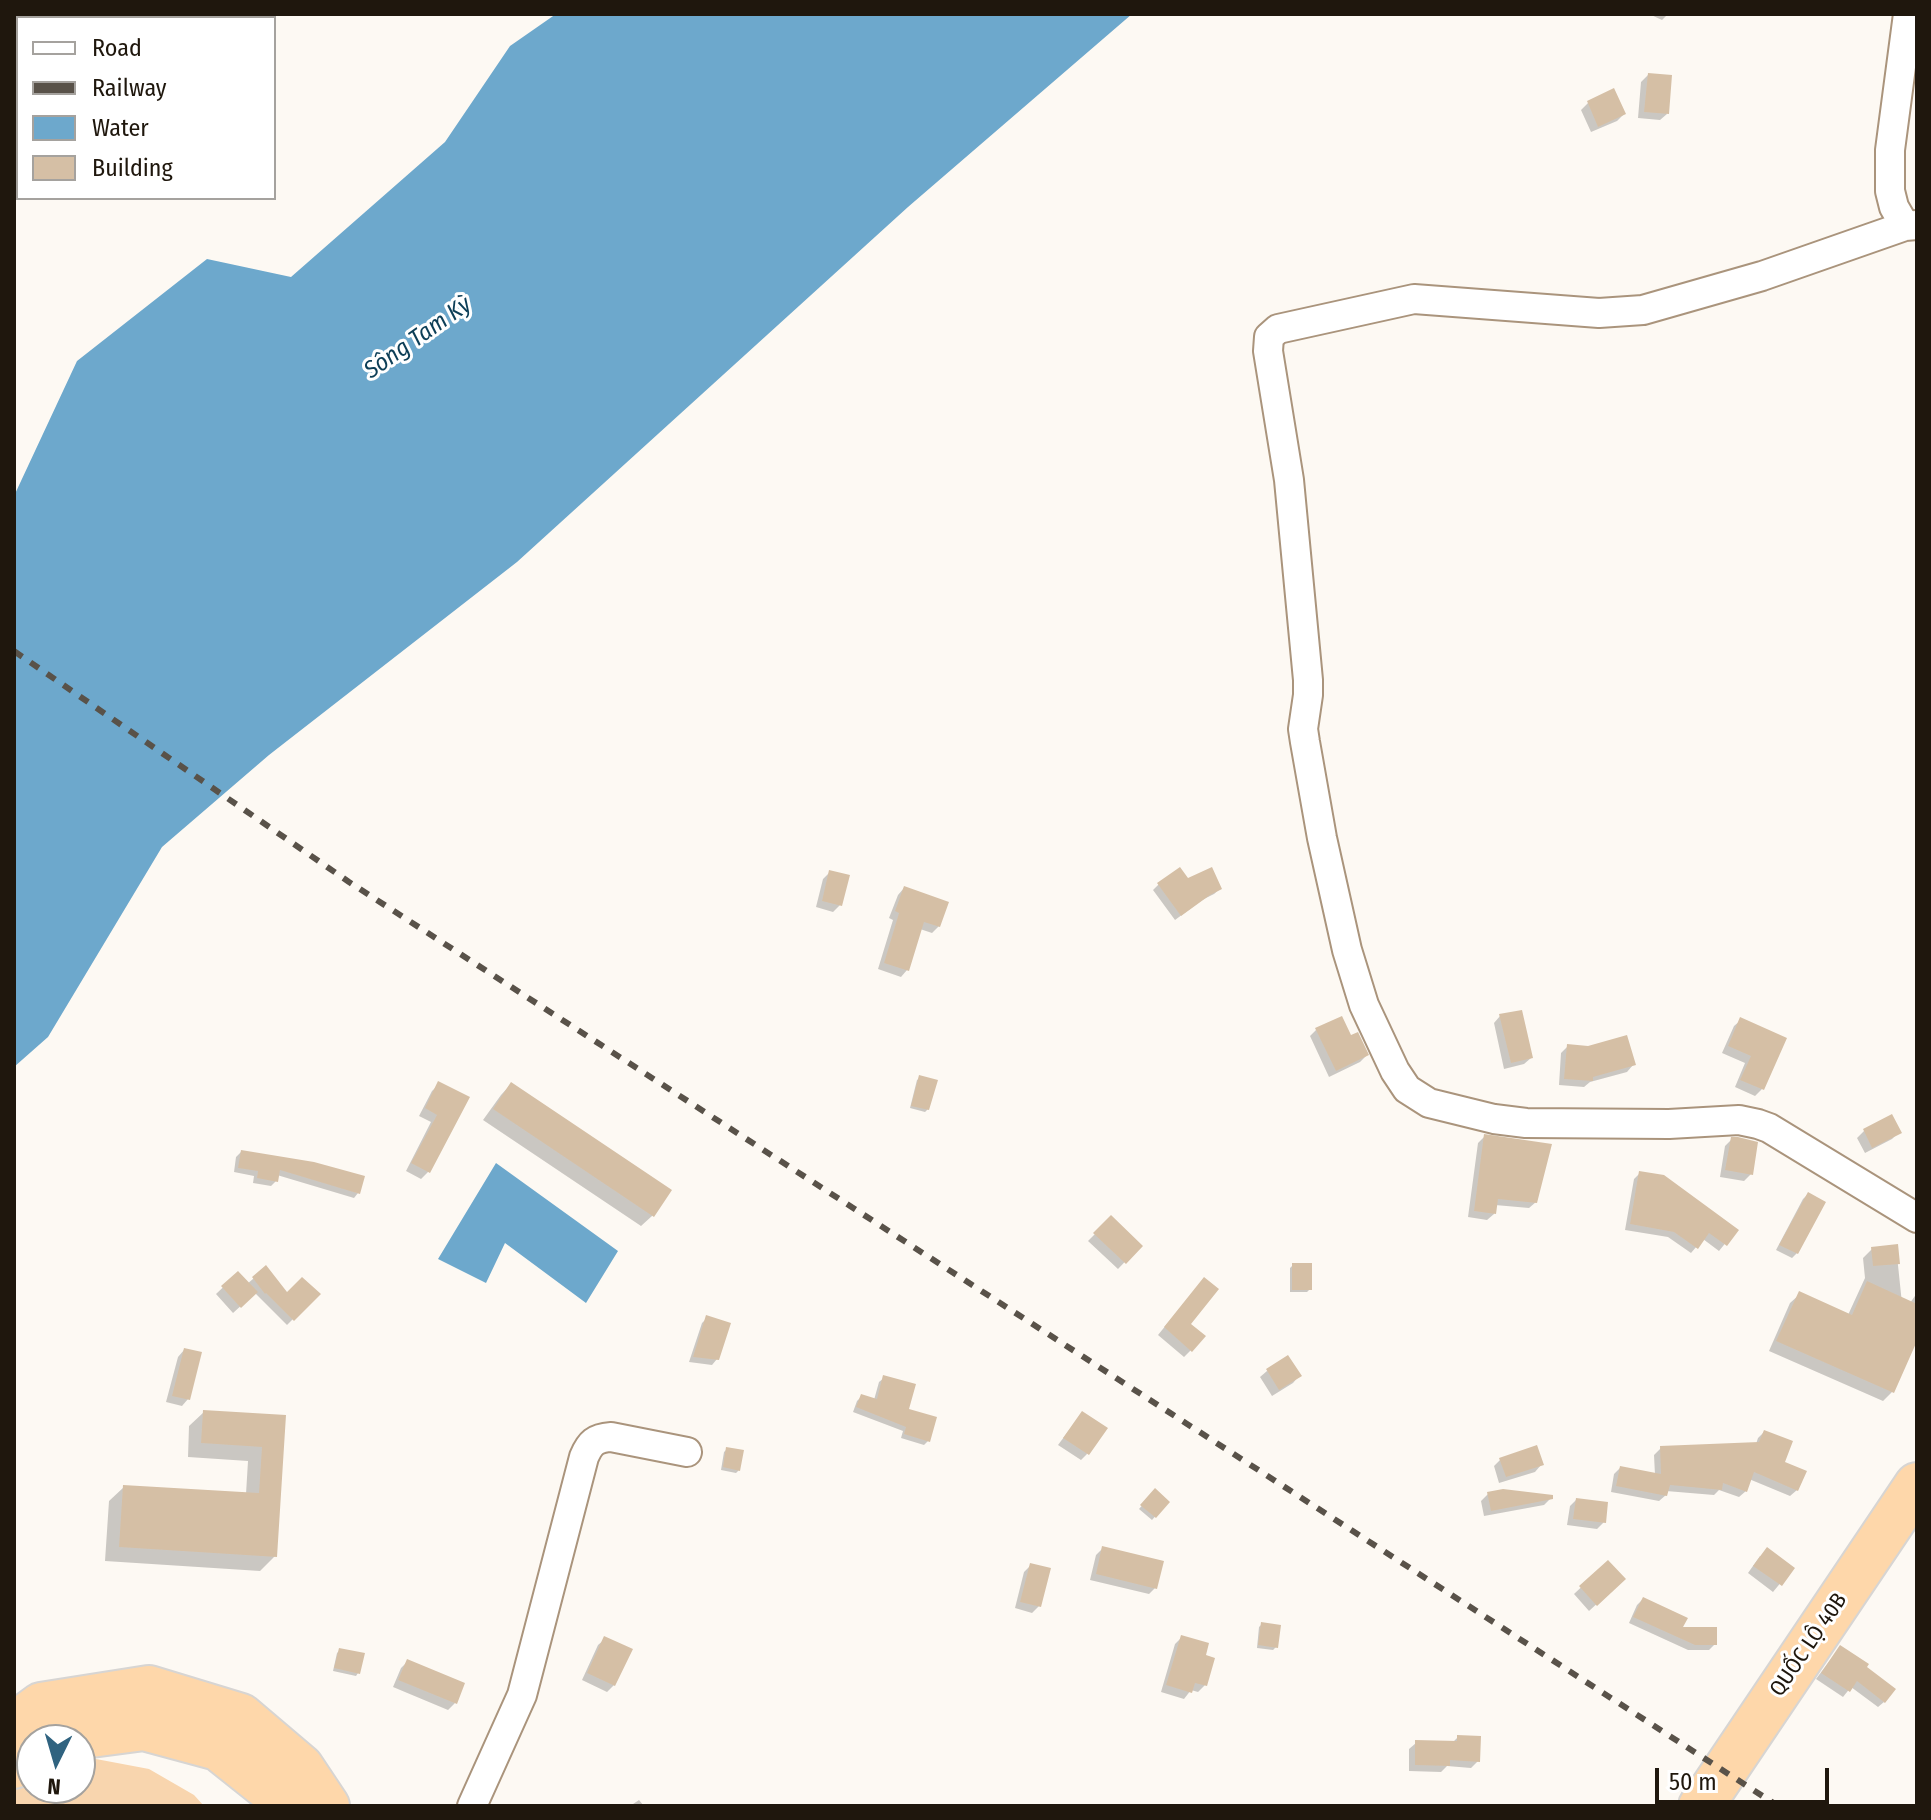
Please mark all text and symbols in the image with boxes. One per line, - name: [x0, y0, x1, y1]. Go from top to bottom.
- legend: [16, 16, 276, 200]
- text: Road: [92, 34, 142, 62]
- text: Railway: [92, 74, 167, 102]
- text: Water: [92, 114, 149, 142]
- text: Building: [92, 154, 173, 182]
- water label: Sông Tam Kỳ: [359, 291, 477, 385]
- street label: QUỐC LỘ 40B: [1765, 1588, 1853, 1702]
- north arrow: [16, 1724, 96, 1804]
- scale bar: [1659, 1752, 1833, 1802]
- text: 50 m: [1669, 1768, 1717, 1796]
- text: N: [46, 1772, 62, 1800]

